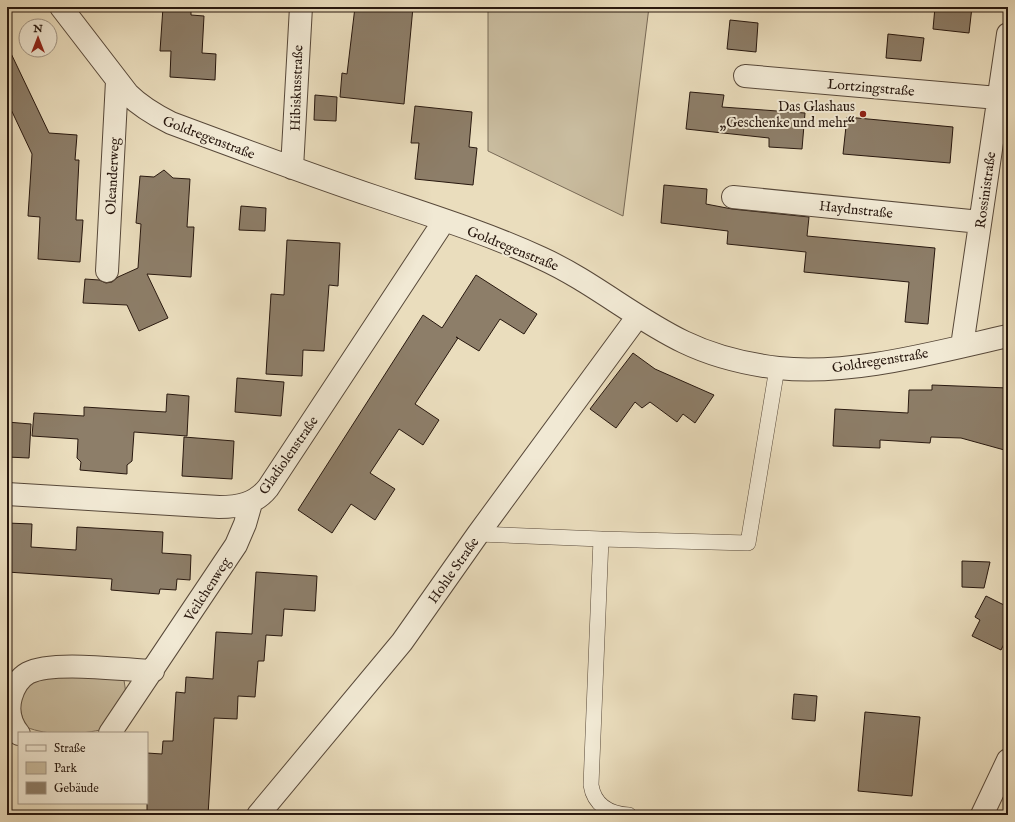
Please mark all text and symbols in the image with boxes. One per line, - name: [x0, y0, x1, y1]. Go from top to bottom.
- north arrow: [18, 18, 58, 58]
- text: N: [32, 22, 43, 36]
- street label: Hibiskusstraße: [287, 44, 308, 131]
- street label: Lortzingstraße: [827, 75, 916, 101]
- place label: Das Glashaus „Geschenke und mehr“: [719, 98, 855, 132]
- marker: Das Glashaus „Geschenke und mehr“: [858, 109, 868, 119]
- street label: Goldregenstraße: [160, 112, 258, 164]
- street label: Oleanderweg: [102, 136, 124, 215]
- street label: Rossinistraße: [972, 150, 1000, 230]
- street label: Haydnstraße: [818, 197, 894, 223]
- street label: Goldregenstraße: [464, 222, 562, 276]
- street label: Goldregenstraße: [831, 344, 930, 378]
- street label: Gladiolenstraße: [255, 412, 323, 498]
- street label: Hohle Straße: [424, 533, 484, 607]
- street label: Veilchenweg: [180, 554, 235, 626]
- legend: [18, 732, 148, 804]
- text: Straße: [54, 741, 86, 756]
- text: Park: [54, 761, 77, 776]
- text: Gebäude: [54, 781, 99, 796]

